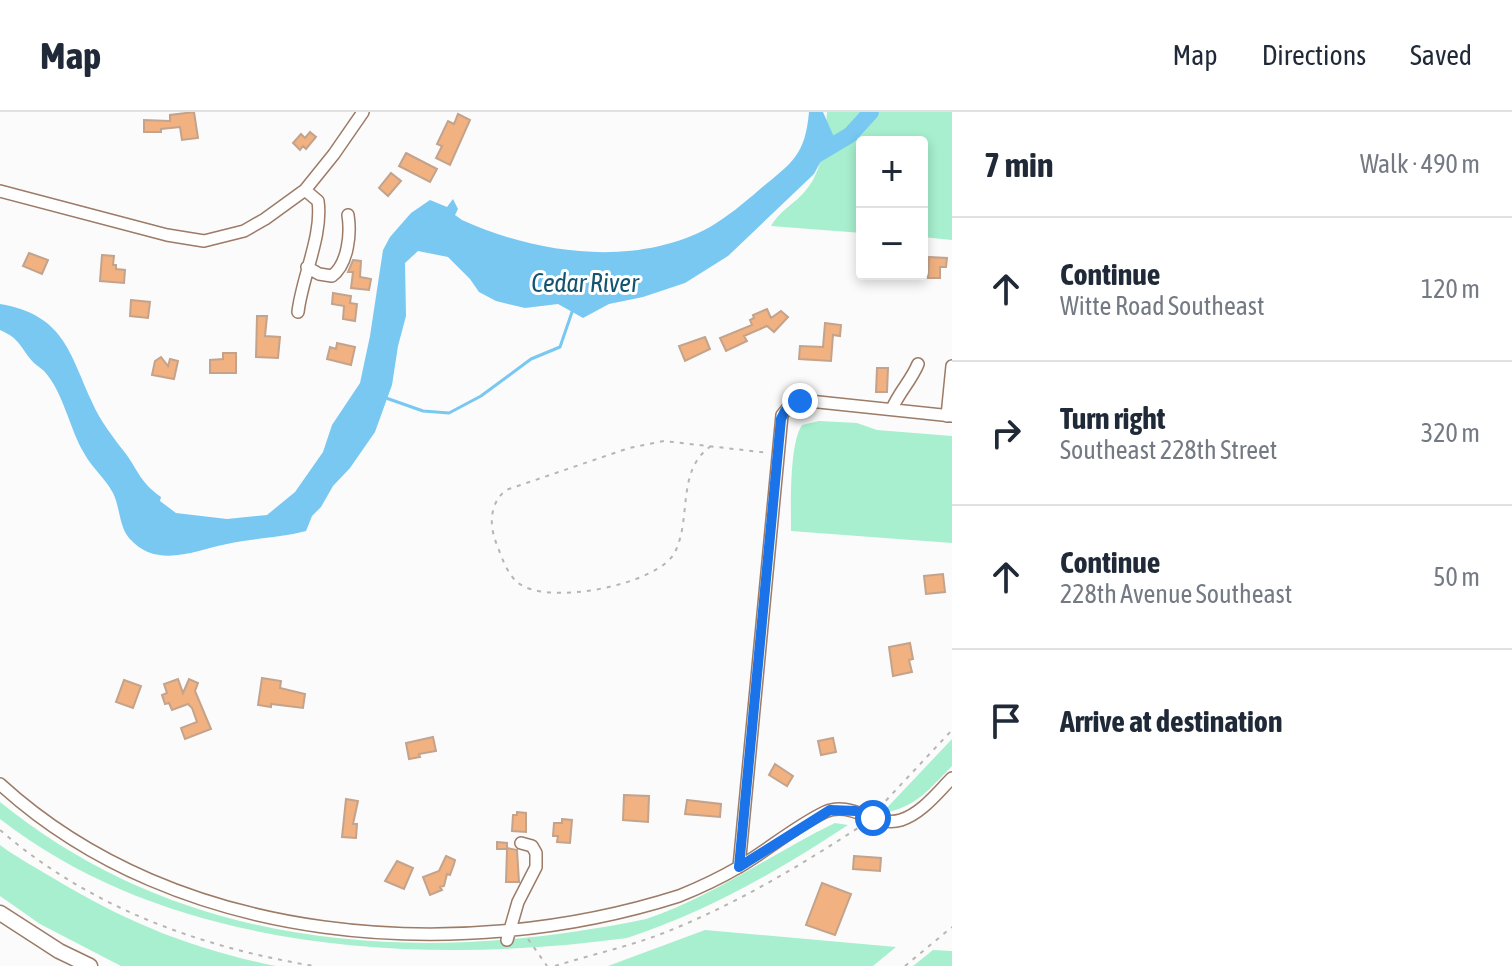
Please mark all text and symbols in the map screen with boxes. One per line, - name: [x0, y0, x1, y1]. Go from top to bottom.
- text: Map: [40, 34, 101, 77]
- text: Map: [1173, 39, 1218, 71]
- text: Directions: [1262, 39, 1366, 71]
- text: Saved: [1410, 39, 1472, 71]
- map controls: [856, 136, 928, 280]
- button: +: [856, 136, 928, 208]
- text: 7 min: [984, 145, 1053, 184]
- text: Walk · 490 m: [1360, 149, 1480, 179]
- button: −: [856, 208, 928, 280]
- text: Continue: [1060, 257, 1160, 291]
- icon: ahead: [984, 267, 1028, 311]
- water label: Cedar River: [531, 268, 640, 298]
- text: 120 m: [1421, 274, 1480, 304]
- text: Witte Road Southeast: [1060, 291, 1264, 321]
- route end: [782, 383, 818, 419]
- text: Turn right: [1060, 401, 1166, 435]
- icon: right: [984, 411, 1028, 455]
- text: 320 m: [1421, 418, 1480, 448]
- text: Southeast 228th Street: [1060, 435, 1277, 465]
- text: Continue: [1060, 545, 1160, 579]
- icon: ahead: [984, 555, 1028, 599]
- text: 50 m: [1433, 562, 1480, 592]
- text: 228th Avenue Southeast: [1060, 579, 1292, 609]
- icon: arrive: [984, 699, 1028, 743]
- text: Arrive at destination: [1060, 704, 1282, 738]
- route start: [855, 800, 891, 836]

